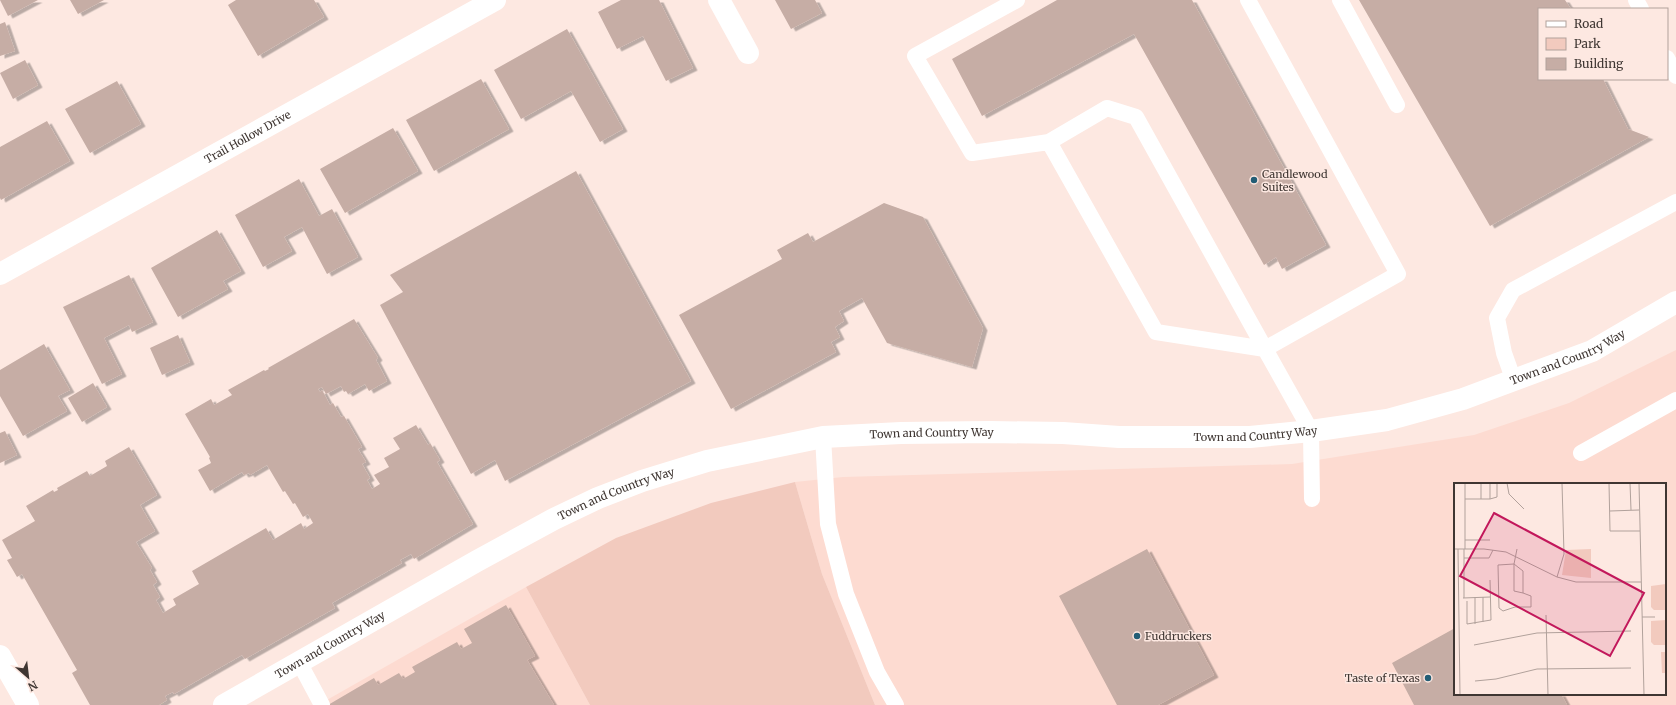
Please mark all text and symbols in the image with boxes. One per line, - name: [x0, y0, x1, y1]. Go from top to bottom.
- legend: [1538, 8, 1668, 80]
- text: Road: [1574, 16, 1603, 31]
- text: Park: [1574, 36, 1601, 51]
- text: Building: [1574, 56, 1624, 71]
- street label: Trail Hollow Drive: [202, 107, 293, 166]
- place label: Candlewood Suites: [1262, 167, 1328, 194]
- marker: Candlewood Suites: [1249, 175, 1259, 185]
- street label: Town and Country Way: [1508, 326, 1628, 388]
- street label: Town and Country Way: [1193, 423, 1319, 444]
- street label: Town and Country Way: [869, 425, 994, 442]
- street label: Town and Country Way: [556, 464, 676, 523]
- inset map: [1454, 483, 1666, 695]
- street label: Town and Country Way: [273, 608, 388, 681]
- place label: Fuddruckers: [1145, 629, 1212, 643]
- marker: Fuddruckers: [1132, 631, 1142, 641]
- north arrow: [8, 657, 48, 697]
- place label: Taste of Texas: [1345, 671, 1420, 685]
- marker: Taste of Texas: [1423, 673, 1433, 683]
- text: N: [25, 678, 40, 694]

